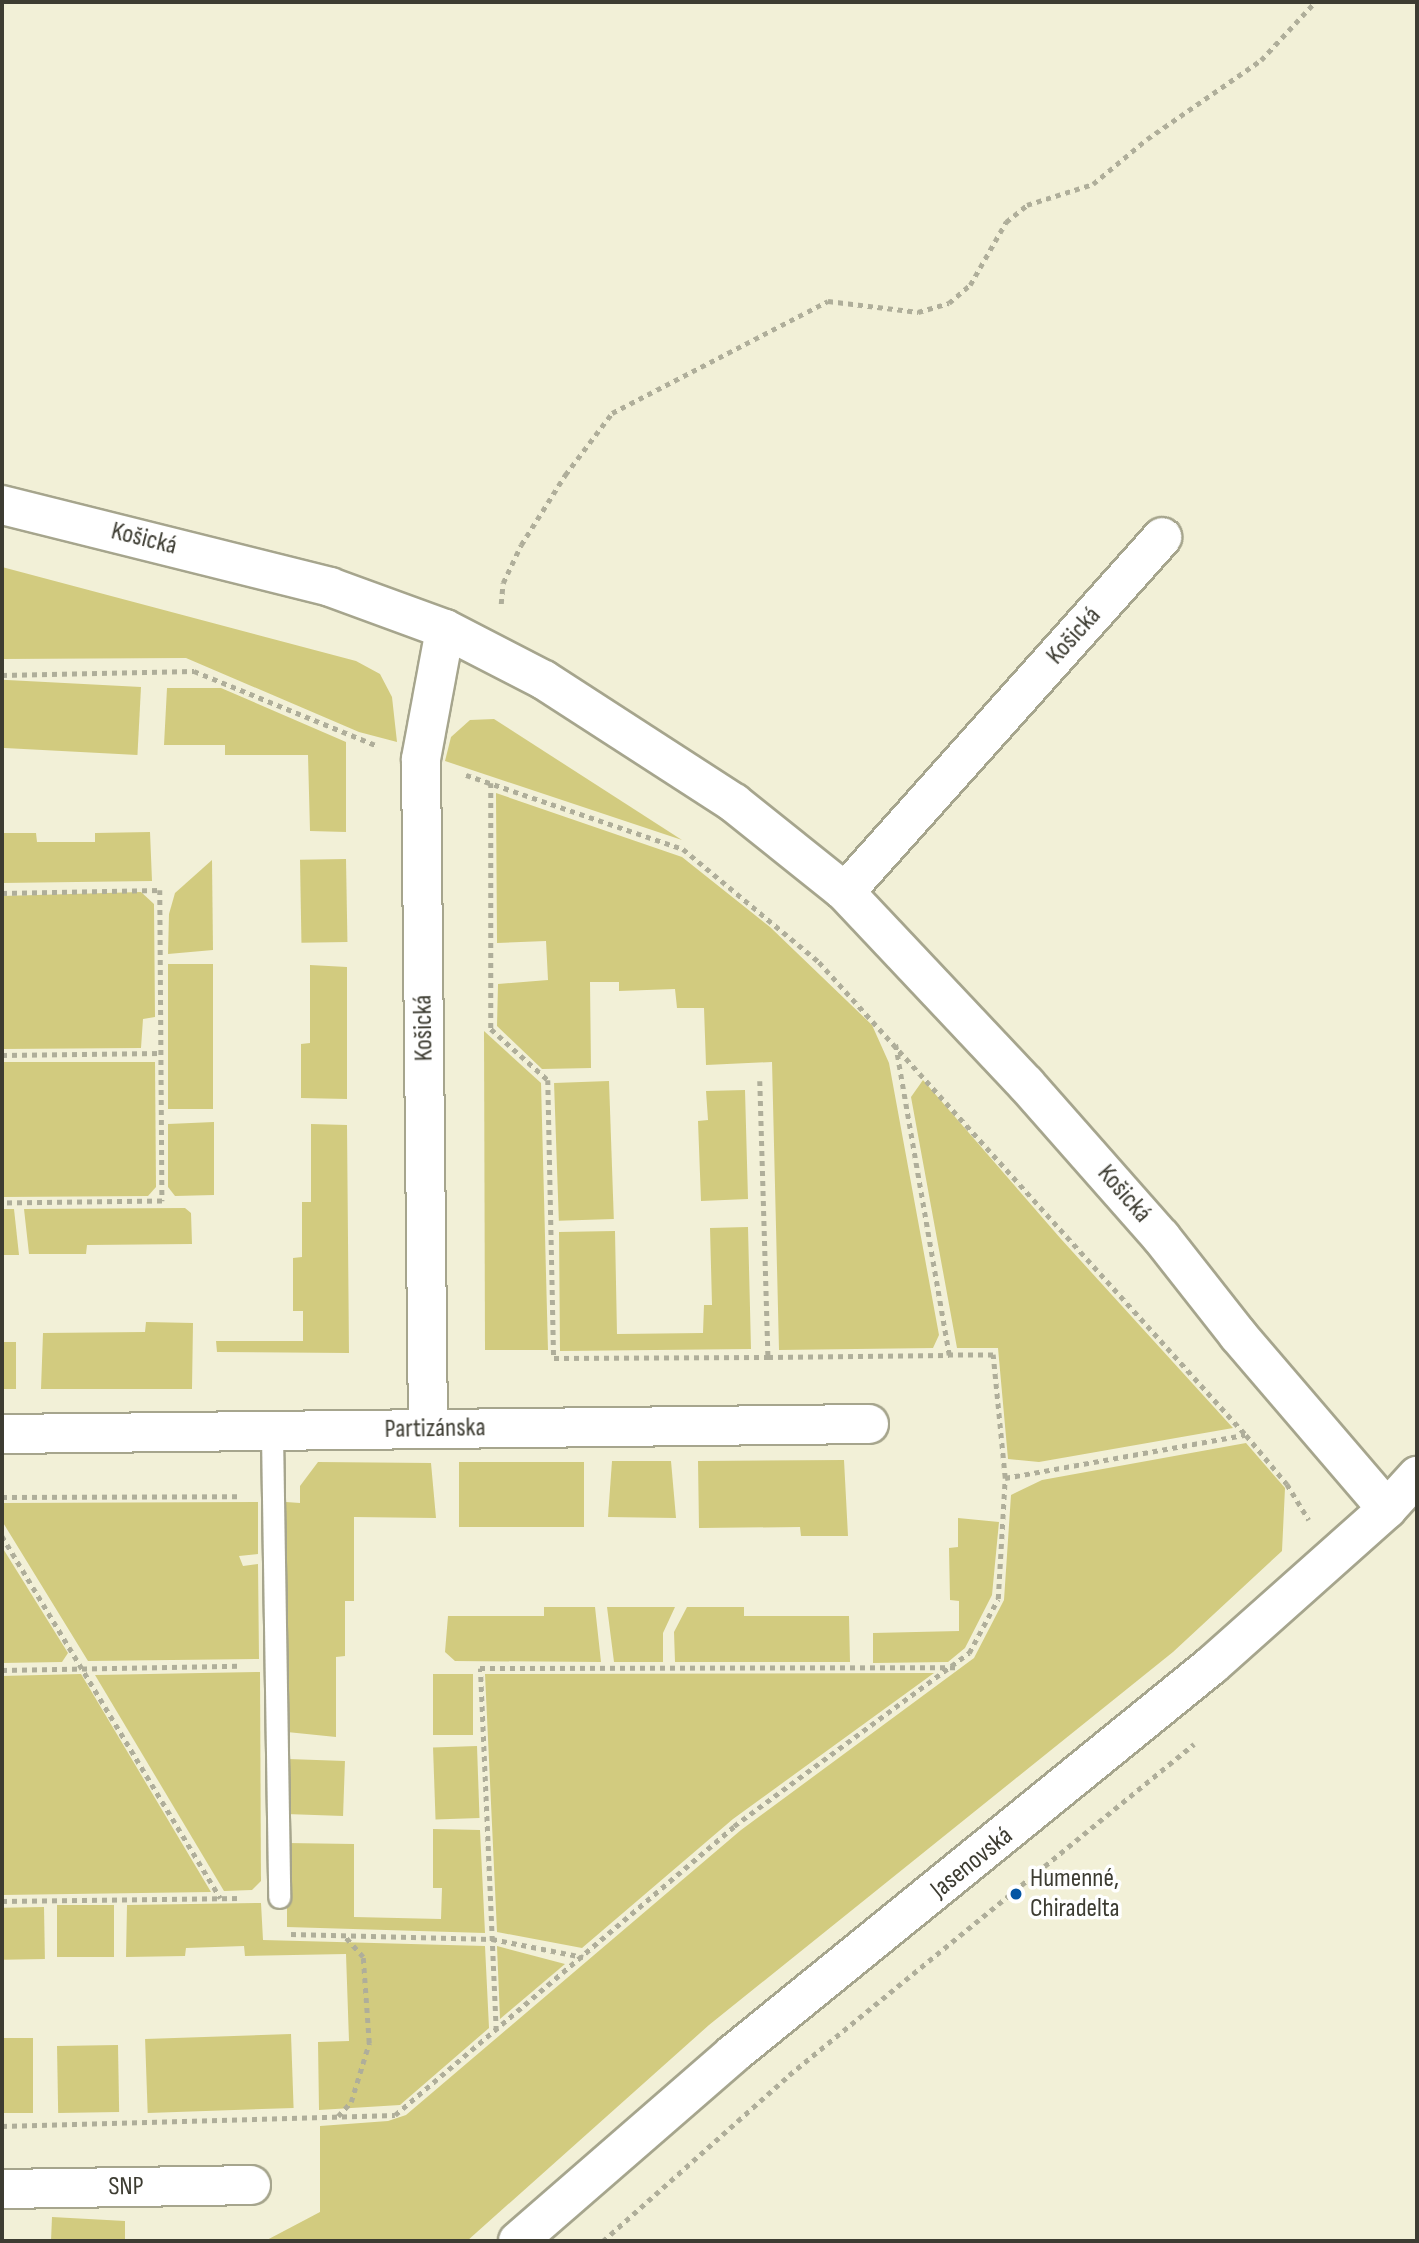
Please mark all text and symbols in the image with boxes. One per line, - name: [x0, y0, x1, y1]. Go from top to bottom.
- street label: Košická: [108, 516, 180, 562]
- street label: Košická: [1040, 601, 1108, 671]
- street label: Košická: [408, 994, 440, 1062]
- street label: Košická: [1090, 1159, 1158, 1229]
- street label: Partizánska: [384, 1413, 486, 1445]
- street label: Jasenovská: [925, 1821, 1019, 1905]
- place label: Humenné, Chiradelta: [1030, 1863, 1120, 1924]
- marker: Humenné, Chiradelta: [1008, 1886, 1024, 1902]
- street label: SNP: [108, 2171, 144, 2203]

